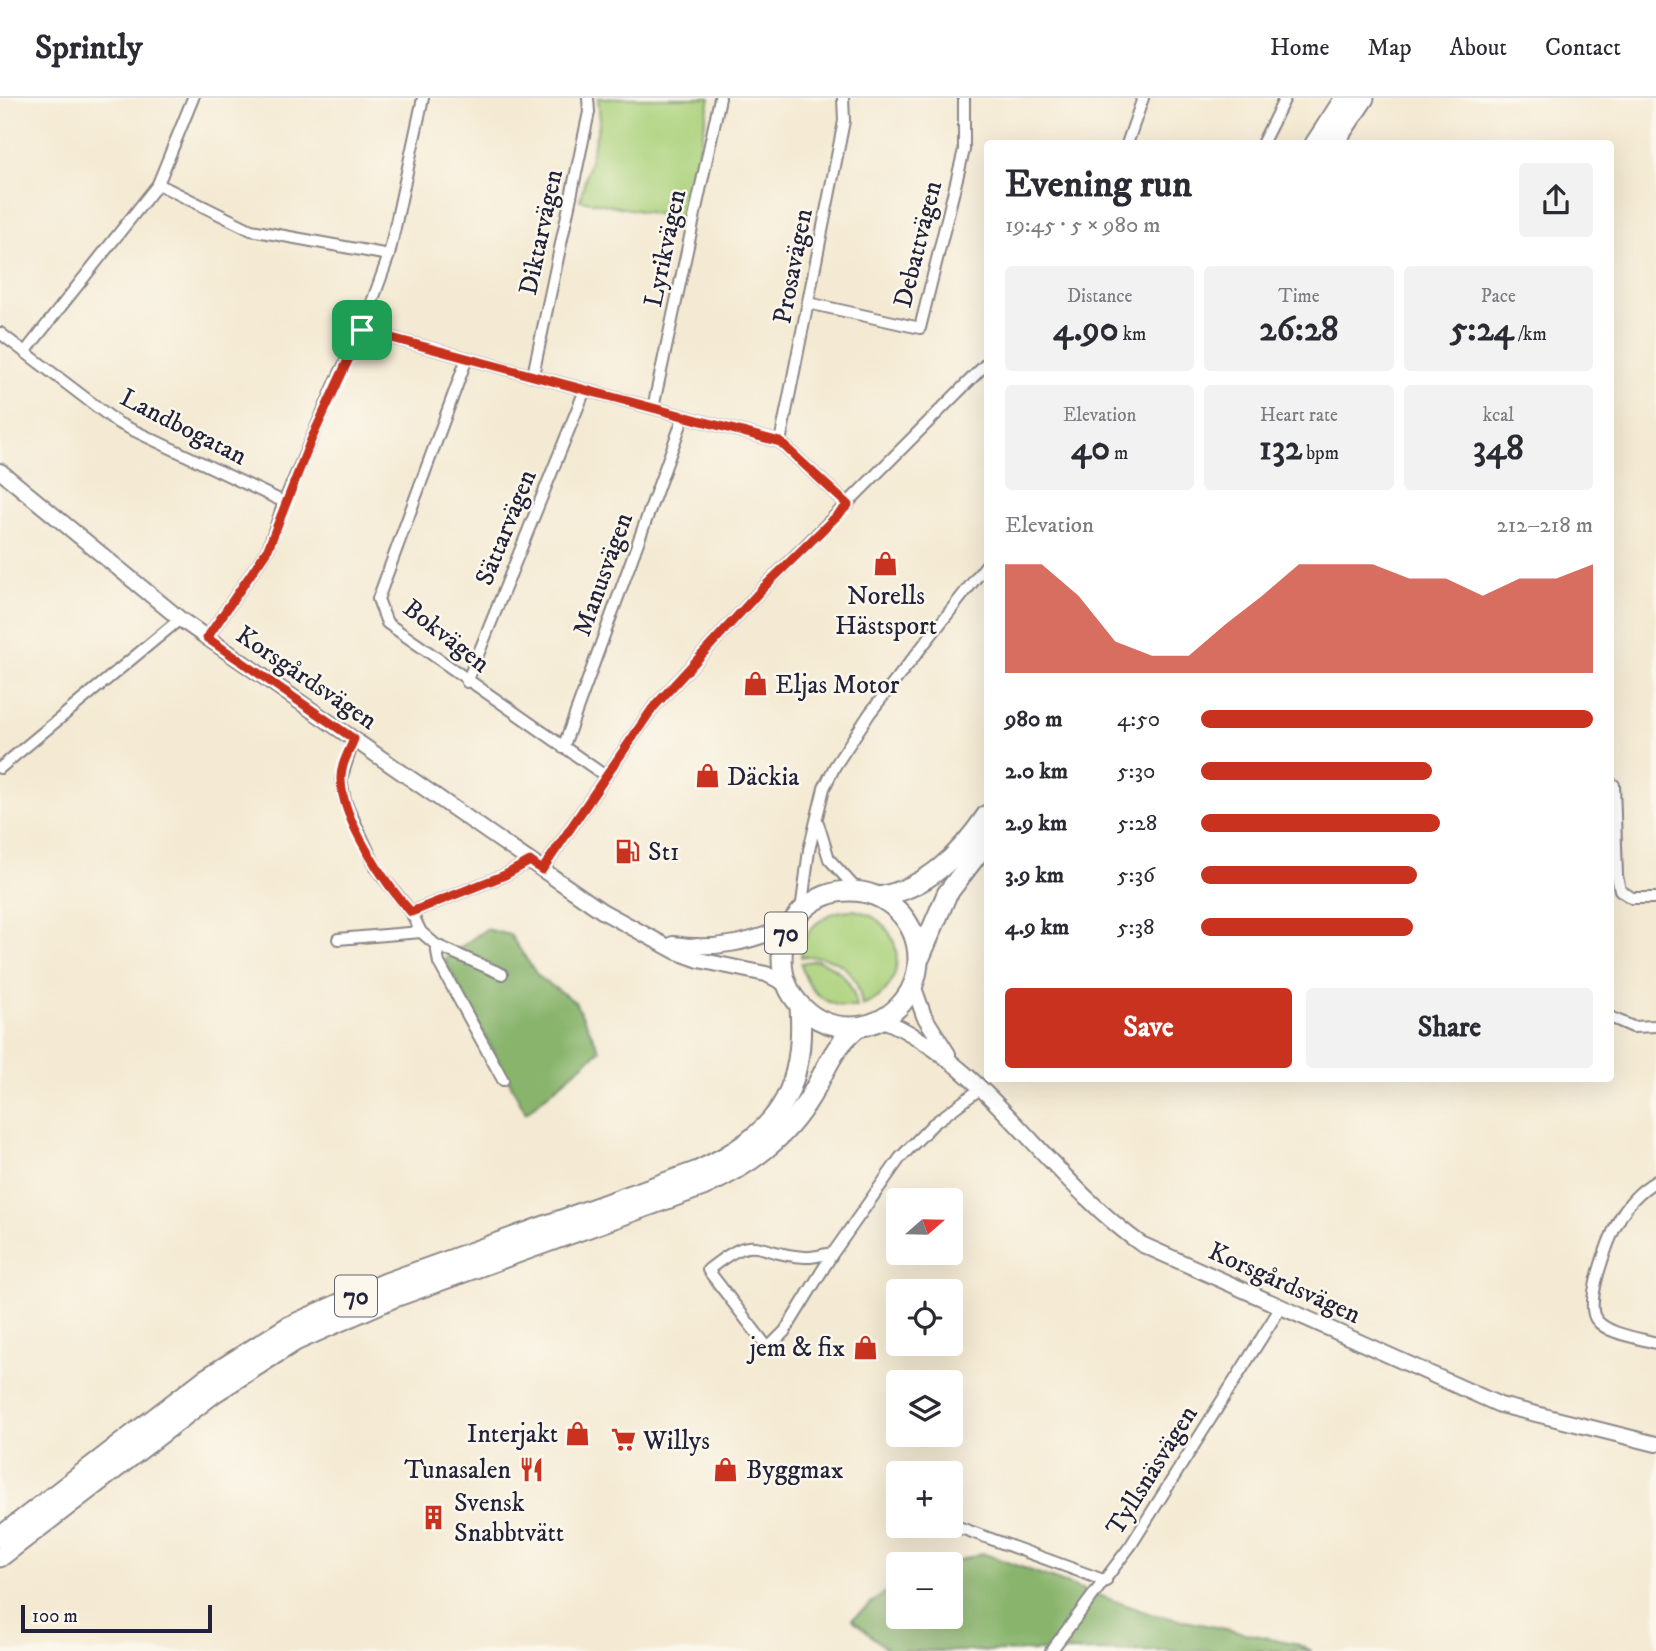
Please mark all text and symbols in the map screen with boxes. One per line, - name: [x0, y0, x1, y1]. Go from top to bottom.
- text: Sprintly: [35, 28, 142, 69]
- text: Home: [1270, 33, 1329, 63]
- text: Map: [1367, 33, 1412, 63]
- text: About: [1450, 33, 1507, 63]
- text: Contact: [1545, 33, 1621, 63]
- text: Evening run: [1005, 161, 1192, 209]
- button: share: [1519, 163, 1593, 237]
- street label: Diktarvägen: [512, 166, 571, 298]
- street label: Debattvägen: [887, 177, 950, 311]
- street label: Lyrikvägen: [637, 186, 694, 310]
- street label: Prosavägen: [766, 206, 821, 327]
- text: 19:45 · 5 × 980 m: [1005, 211, 1161, 240]
- text: Distance: [1067, 285, 1132, 308]
- text: Time: [1278, 285, 1320, 308]
- text: Pace: [1481, 285, 1516, 308]
- pin: [332, 300, 392, 360]
- text: 4.90: [1053, 308, 1119, 352]
- text: 26:28: [1259, 308, 1339, 352]
- text: 5:24: [1450, 308, 1514, 352]
- icon: arrive: [343, 311, 381, 349]
- text: km: [1119, 323, 1146, 346]
- text: /km: [1514, 323, 1547, 346]
- street label: Landbogatan: [114, 381, 253, 473]
- text: Elevation: [1063, 404, 1136, 427]
- text: Heart rate: [1260, 404, 1338, 427]
- text: kcal: [1483, 404, 1514, 427]
- text: 40: [1071, 427, 1110, 471]
- text: 132: [1259, 427, 1302, 471]
- text: 348: [1473, 427, 1524, 471]
- text: m: [1110, 442, 1128, 465]
- text: bpm: [1302, 442, 1339, 465]
- street label: Sättarvägen: [468, 464, 545, 590]
- street label: Manusvägen: [566, 508, 641, 641]
- text: Elevation: [1005, 511, 1094, 540]
- text: 212–218 m: [1496, 511, 1593, 540]
- shop icon: Norells Hästsport: [872, 549, 900, 577]
- place label: Norells Hästsport: [835, 580, 937, 643]
- street label: Bokvägen: [396, 592, 497, 681]
- street label: Korsgårdsvägen: [229, 619, 383, 738]
- place label: Eljas Motor: [775, 669, 900, 702]
- shop icon: Eljas Motor: [741, 670, 769, 698]
- text: 980 m: [1005, 705, 1063, 734]
- text: 4:50: [1117, 705, 1160, 734]
- text: 2.0 km: [1005, 757, 1068, 786]
- text: 5:30: [1117, 757, 1155, 786]
- place label: Däckia: [727, 761, 799, 794]
- shop icon: Däckia: [693, 762, 721, 790]
- text: 2.9 km: [1005, 809, 1067, 838]
- text: 5:28: [1117, 809, 1157, 838]
- place label: St1: [648, 836, 680, 869]
- fuel station icon: St1: [614, 837, 642, 865]
- text: 3.9 km: [1005, 861, 1064, 890]
- text: 5:36: [1117, 861, 1155, 890]
- road number: 70: [765, 912, 807, 954]
- text: 4.9 km: [1005, 913, 1069, 942]
- text: 5:38: [1117, 913, 1155, 942]
- button: Save: [1005, 988, 1292, 1068]
- button: Share: [1306, 988, 1593, 1068]
- north arrow: [886, 1188, 962, 1265]
- map controls: [886, 1188, 963, 1629]
- street label: Korsgårdsvägen: [1203, 1235, 1366, 1332]
- road number: 70: [335, 1276, 377, 1316]
- button: locate: [886, 1279, 963, 1356]
- place label: jem & fix: [746, 1332, 845, 1365]
- shop icon: jem & fix: [851, 1333, 879, 1361]
- button: layers: [886, 1370, 963, 1447]
- street label: Tyllsnäsvägen: [1099, 1399, 1206, 1542]
- place label: Interjakt: [467, 1418, 558, 1451]
- shop icon: Interjakt: [564, 1419, 592, 1447]
- place label: Willys: [642, 1425, 710, 1458]
- supermarket icon: Willys: [609, 1426, 637, 1454]
- place label: Tunasalen: [404, 1454, 511, 1487]
- place label: Byggmax: [746, 1454, 844, 1487]
- restaurant icon: Tunasalen: [517, 1455, 545, 1483]
- shop icon: Byggmax: [712, 1455, 740, 1483]
- button: +: [886, 1461, 963, 1538]
- place label: Svensk Snabbtvätt: [454, 1487, 564, 1550]
- building icon: Svensk Snabbtvätt: [420, 1503, 448, 1531]
- button: −: [886, 1552, 963, 1629]
- scale bar: [21, 1602, 212, 1634]
- text: 100 m: [32, 1605, 78, 1628]

